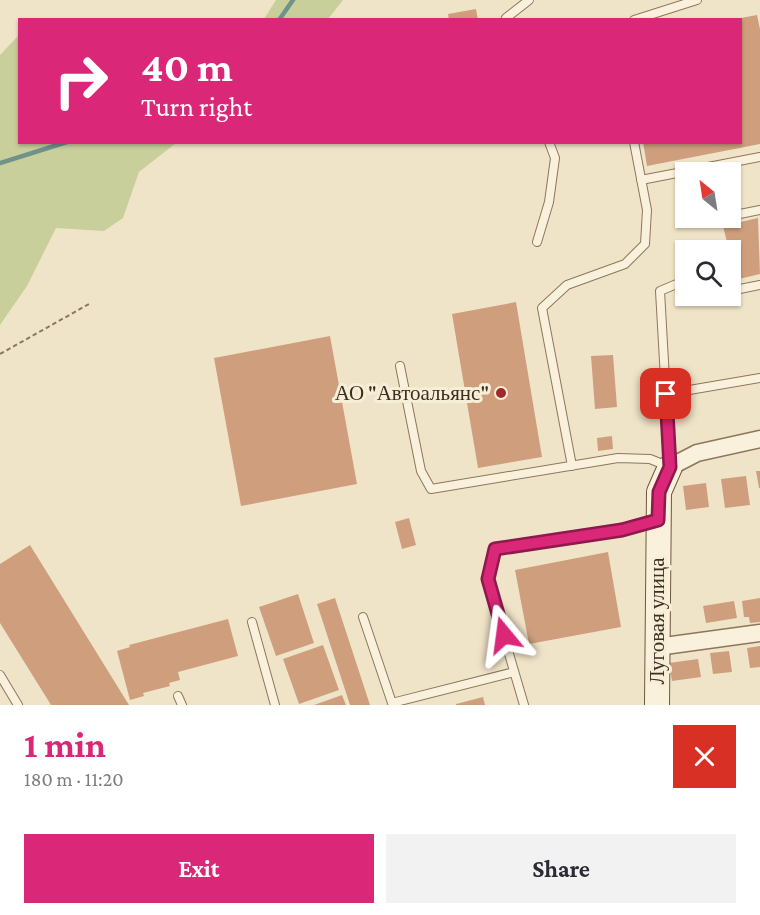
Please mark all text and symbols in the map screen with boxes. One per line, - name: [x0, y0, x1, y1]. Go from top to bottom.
- icon: right: [42, 42, 120, 120]
- text: 40 m: [141, 43, 233, 90]
- text: Turn right: [141, 92, 252, 122]
- north arrow: [675, 162, 741, 228]
- map controls: [675, 162, 741, 306]
- button: search: [675, 240, 741, 306]
- pin: [640, 368, 691, 419]
- icon: arrive: [649, 377, 682, 410]
- place label: АО "Автоальянс": [335, 381, 489, 405]
- marker: АО "Автоальянс": [494, 386, 508, 400]
- street label: Луговая улица: [645, 557, 669, 685]
- position arrow: [472, 603, 536, 667]
- text: 1 min: [24, 725, 106, 765]
- button: close: [673, 725, 736, 788]
- text: 180 m · 11:20: [24, 768, 124, 790]
- button: Exit: [24, 834, 374, 903]
- button: Share: [386, 834, 736, 903]

